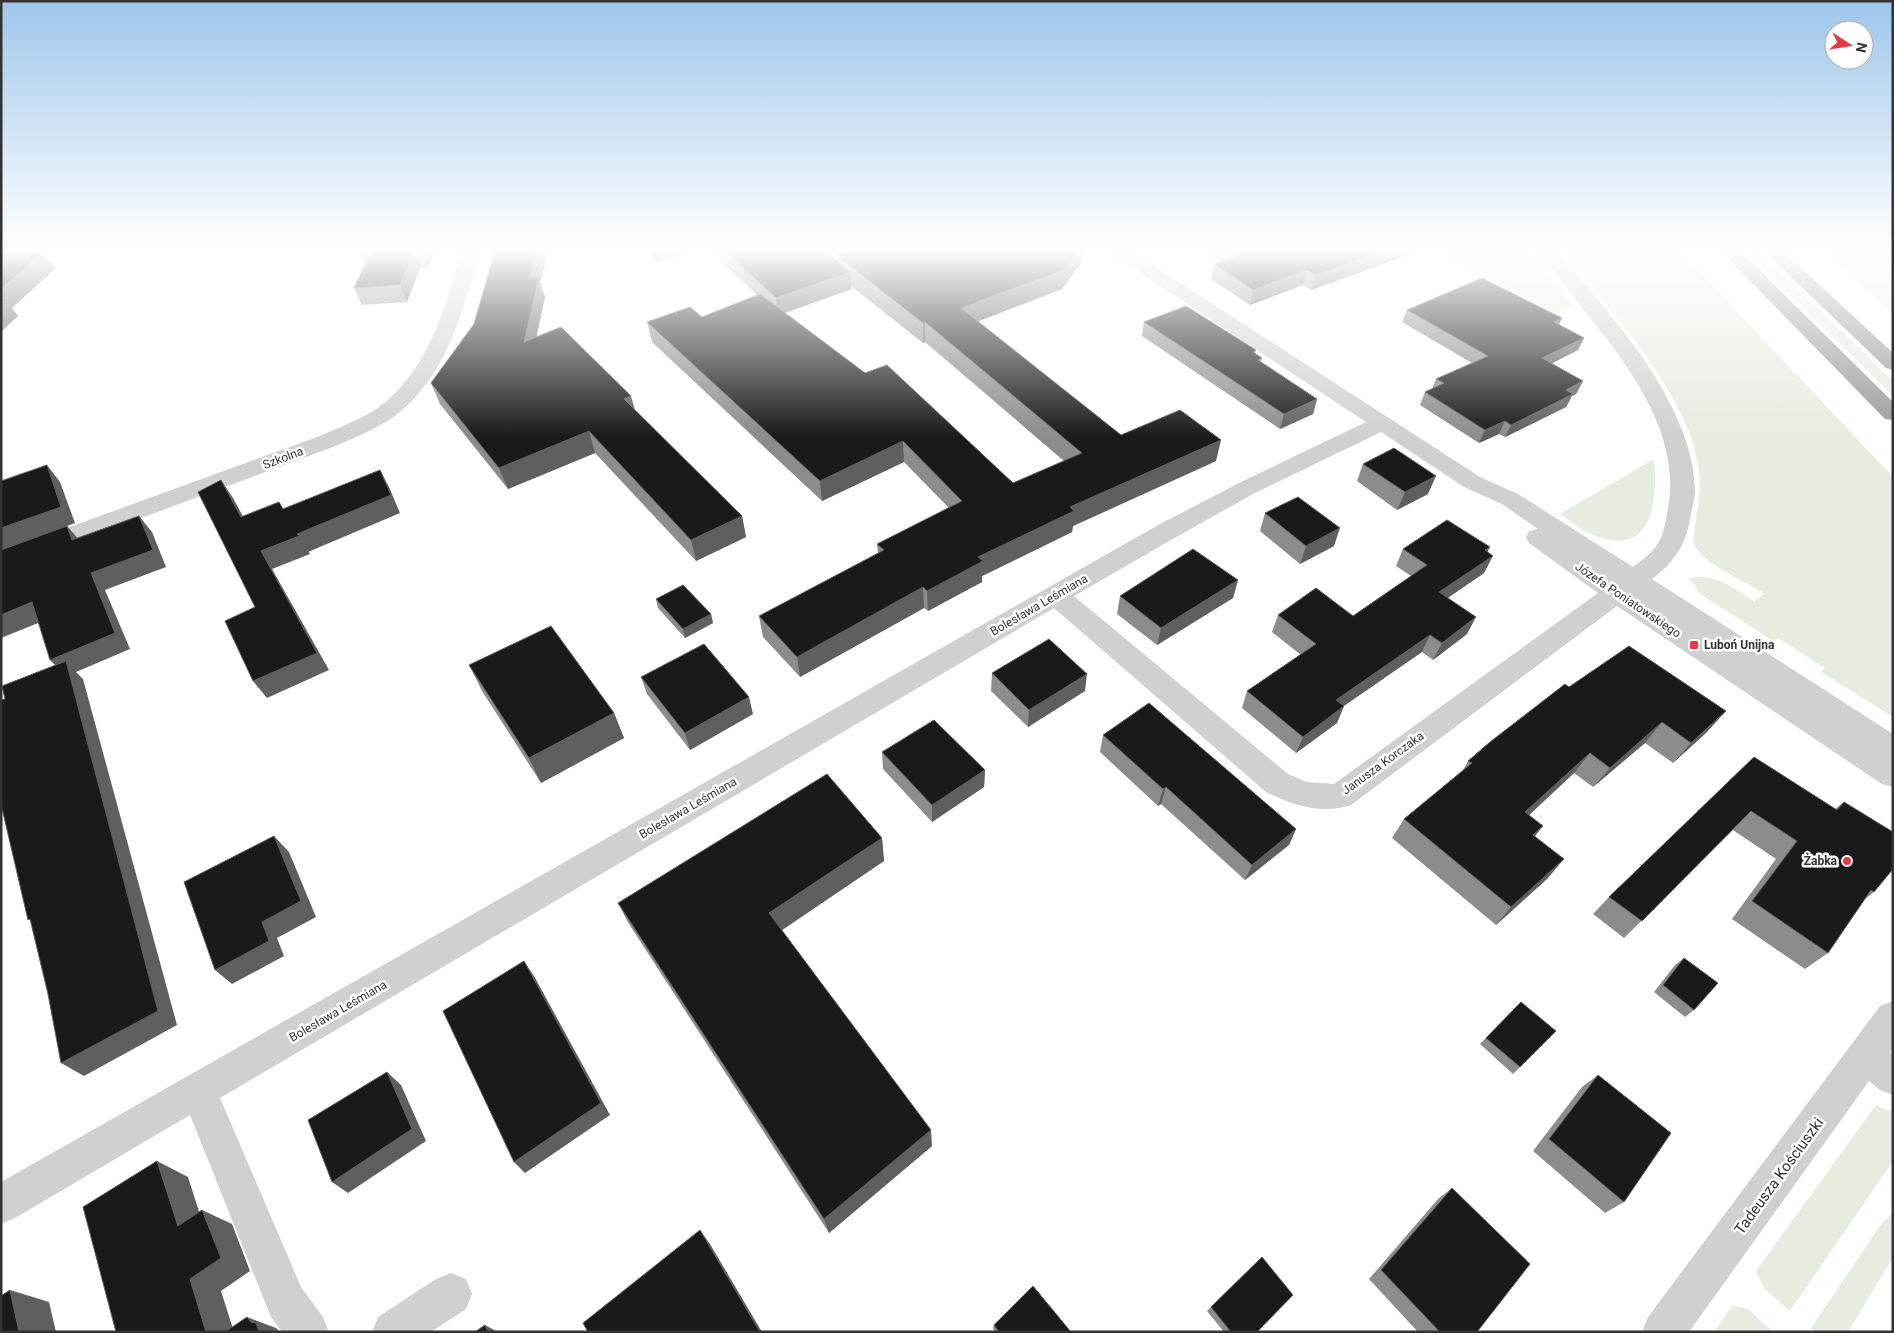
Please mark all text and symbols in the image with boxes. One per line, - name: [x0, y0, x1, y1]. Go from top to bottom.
- north arrow: [1824, 20, 1874, 70]
- text: N: [1853, 41, 1871, 54]
- street label: Szkolna: [261, 444, 305, 472]
- street label: Józefa Poniatowskiego: [1572, 559, 1684, 641]
- street label: Bolesława Leśmiana: [988, 571, 1090, 639]
- place label: Luboń Unijna: [1704, 638, 1775, 652]
- marker: Luboń Unijna: [1688, 639, 1700, 651]
- street label: Janusza Korczaka: [1339, 729, 1427, 797]
- street label: Bolesława Leśmiana: [637, 774, 739, 842]
- place label: Żabka: [1804, 853, 1838, 868]
- marker: Żabka: [1841, 855, 1853, 867]
- street label: Bolesława Leśmiana: [287, 977, 389, 1045]
- street label: Tadeusza Kościuszki: [1731, 1114, 1827, 1238]

